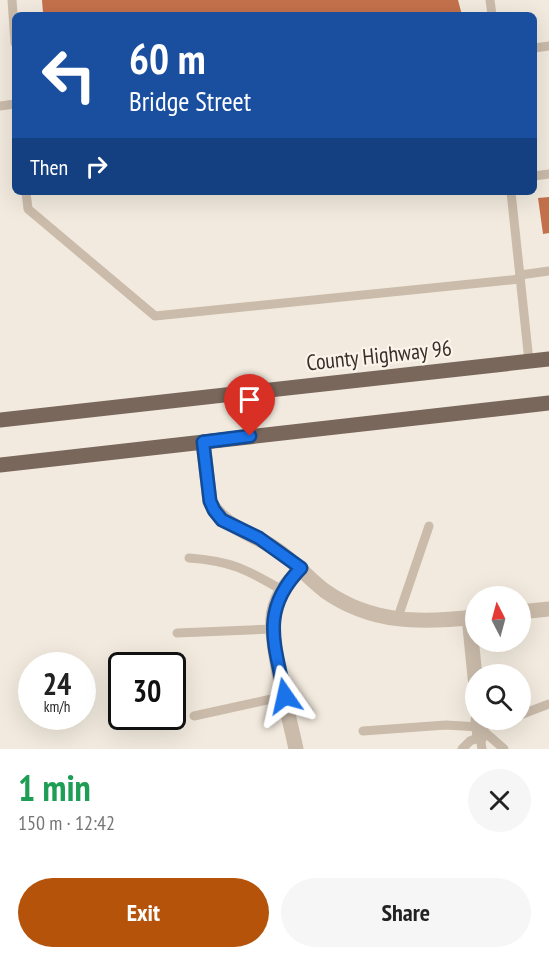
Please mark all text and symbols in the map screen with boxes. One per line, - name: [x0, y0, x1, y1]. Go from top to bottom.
- text: 60 m: [129, 31, 206, 86]
- icon: left: [30, 36, 108, 114]
- text: Bridge Street: [129, 84, 251, 118]
- icon: right: [80, 150, 113, 183]
- text: Then: [30, 153, 68, 181]
- street label: County Highway 96: [305, 333, 453, 377]
- pin: [224, 374, 275, 436]
- icon: arrive: [233, 383, 266, 416]
- north arrow: [465, 586, 531, 652]
- map controls: [465, 586, 531, 730]
- speed limit sign: 30: [108, 652, 186, 730]
- text: 24: [43, 664, 71, 703]
- position arrow: [253, 664, 317, 728]
- button: search: [465, 664, 531, 730]
- text: km/h: [44, 697, 70, 716]
- text: 1 min: [18, 764, 91, 811]
- button: close: [468, 769, 531, 832]
- text: 150 m · 12:42: [18, 810, 115, 836]
- button: Exit: [18, 878, 269, 947]
- button: Share: [281, 878, 531, 947]

